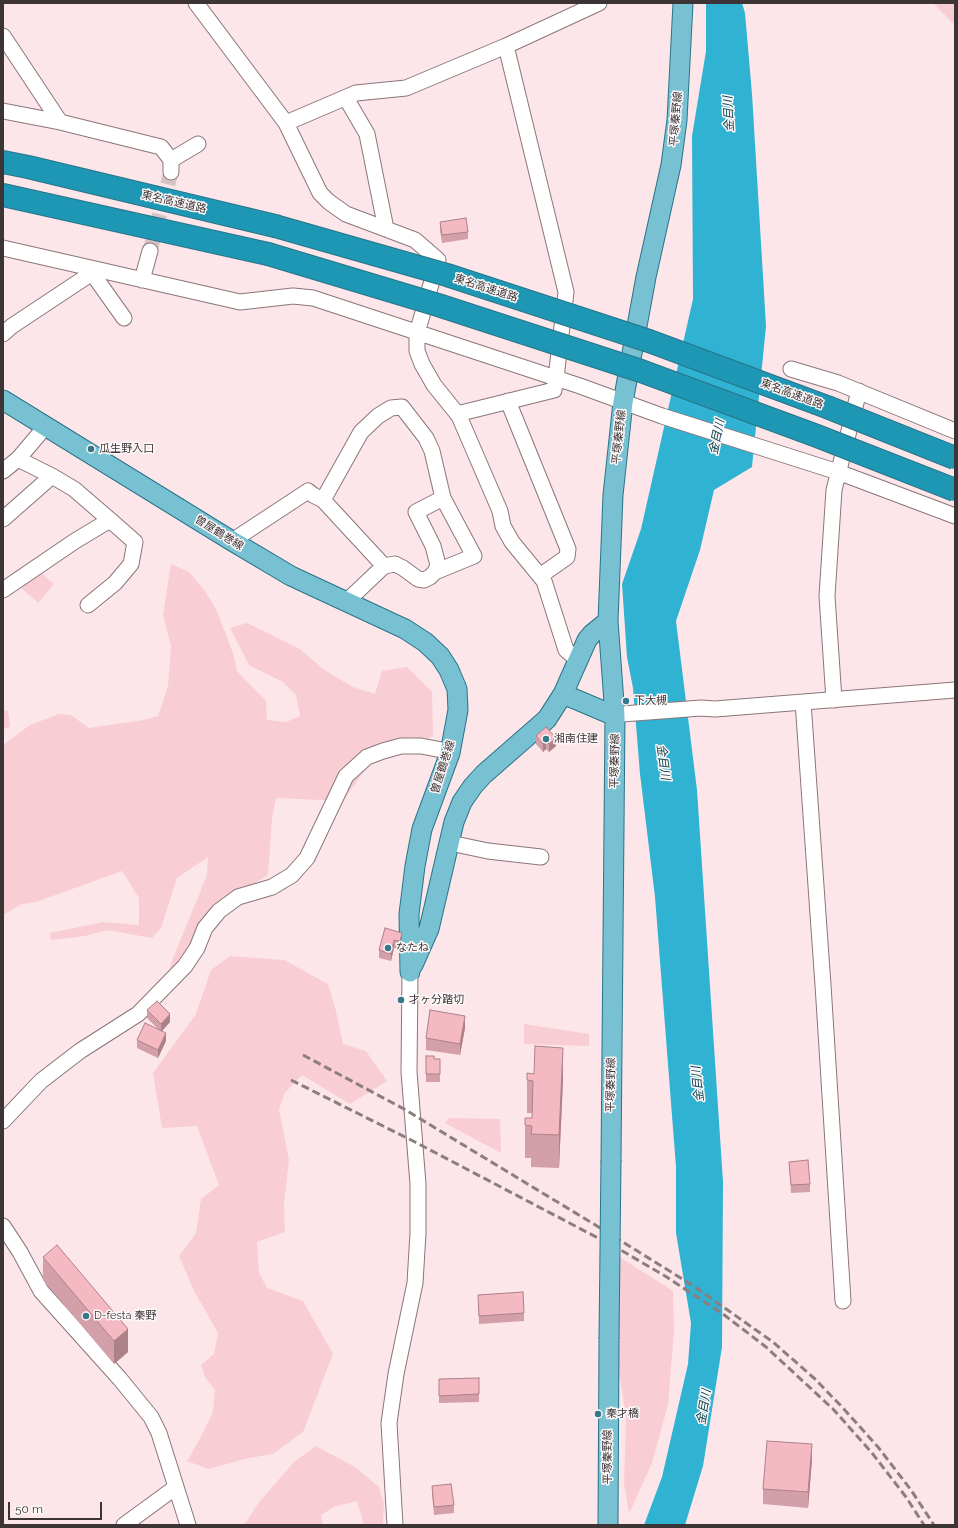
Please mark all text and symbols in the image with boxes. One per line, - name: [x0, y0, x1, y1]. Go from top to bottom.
- street label: 平塚秦野線: [667, 91, 685, 147]
- water label: 金目川: [721, 96, 737, 132]
- street label: 東名高速道路: [140, 188, 208, 216]
- street label: 東名高速道路: [453, 272, 519, 304]
- street label: 東名高速道路: [759, 377, 825, 411]
- street label: 平塚秦野線: [610, 409, 628, 465]
- water label: 金目川: [706, 418, 728, 456]
- place label: 瓜生野入口: [99, 442, 154, 456]
- marker: 瓜生野入口: [86, 444, 96, 454]
- street label: 曽屋鶴巻線: [192, 513, 246, 553]
- place label: 下大槻: [634, 694, 667, 708]
- marker: 下大槻: [621, 696, 631, 706]
- place label: 湘南住建: [554, 732, 598, 746]
- street label: 平塚秦野線: [608, 733, 622, 789]
- marker: 湘南住建: [541, 734, 551, 744]
- street label: 曽屋鶴巻線: [428, 739, 458, 795]
- water label: 金目川: [653, 743, 673, 781]
- place label: なたね: [396, 941, 429, 955]
- marker: なたね: [383, 943, 393, 953]
- place label: 才ヶ分踏切: [409, 993, 464, 1007]
- marker: 才ヶ分踏切: [396, 995, 406, 1005]
- street label: 平塚秦野線: [604, 1057, 618, 1113]
- water label: 金目川: [689, 1065, 707, 1103]
- place label: D-festa 秦野: [94, 1309, 156, 1323]
- marker: D-festa 秦野: [81, 1311, 91, 1321]
- water label: 金目川: [694, 1388, 714, 1426]
- place label: 秦才橋: [606, 1407, 639, 1421]
- marker: 秦才橋: [593, 1409, 603, 1419]
- street label: 平塚秦野線: [601, 1430, 615, 1484]
- scale bar: [10, 1494, 104, 1520]
- text: 50 m: [15, 1502, 43, 1516]

